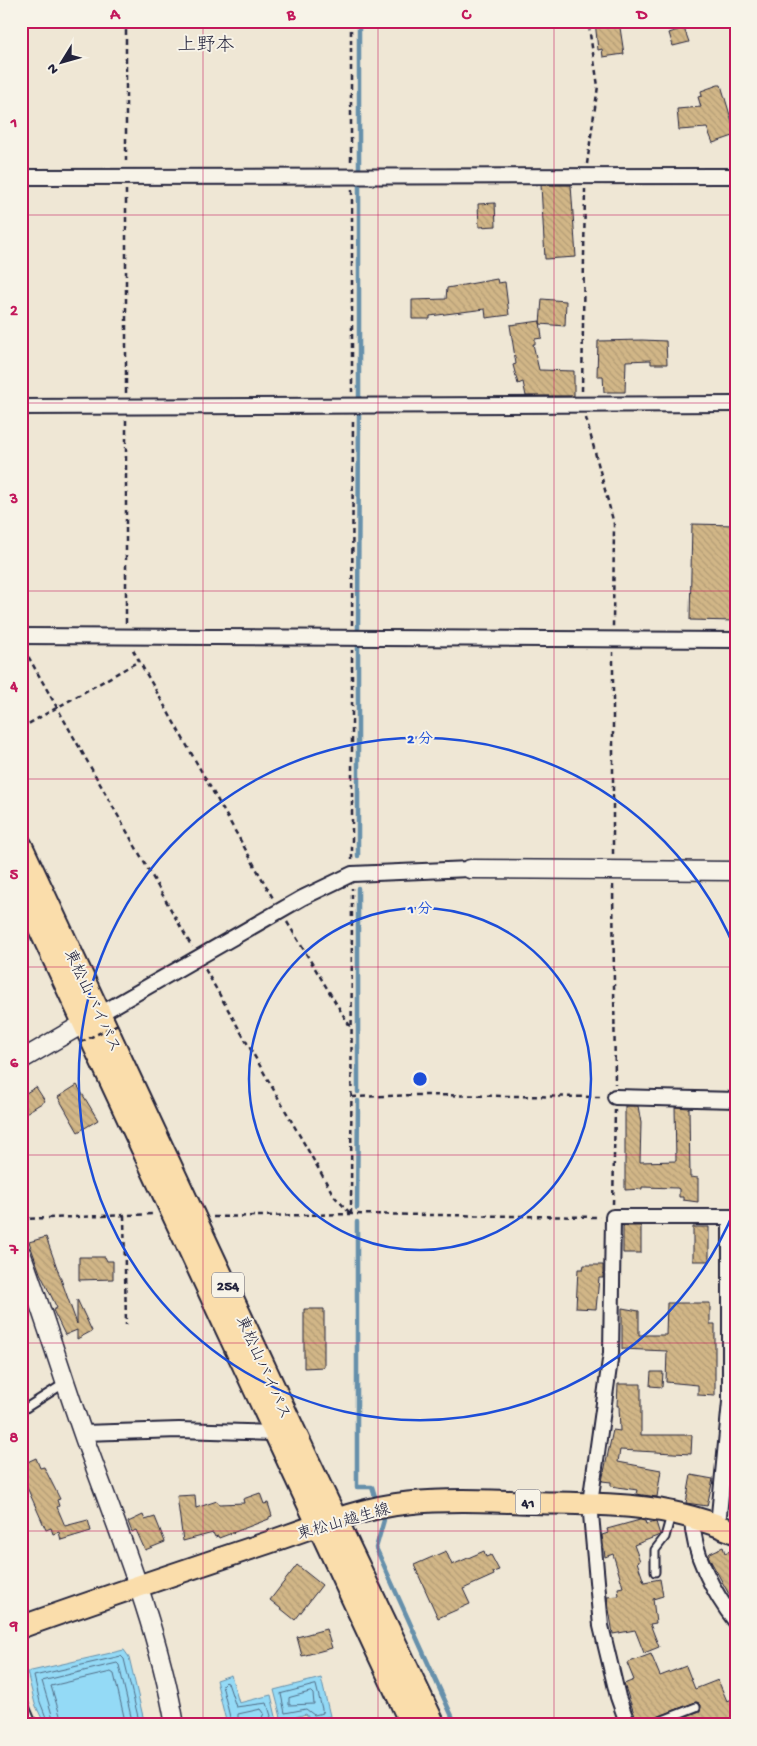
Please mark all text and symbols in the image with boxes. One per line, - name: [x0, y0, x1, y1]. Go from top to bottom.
- text: A: [109, 7, 121, 26]
- text: B: [286, 7, 296, 26]
- text: C: [461, 7, 472, 26]
- text: D: [635, 7, 648, 26]
- district label: 上野本: [177, 34, 235, 58]
- north arrow: [38, 38, 88, 88]
- text: N: [44, 60, 63, 77]
- text: 1: [10, 115, 17, 134]
- text: 2: [10, 303, 18, 322]
- text: 3: [9, 491, 18, 510]
- text: 4: [9, 679, 18, 698]
- text: 2 分: [407, 731, 433, 749]
- text: 5: [10, 867, 19, 886]
- text: 1 分: [407, 901, 432, 919]
- street label: 東松山バイパス: [59, 946, 125, 1056]
- text: 6: [10, 1055, 19, 1074]
- centre of rings: [411, 1070, 429, 1088]
- text: 7: [9, 1242, 19, 1261]
- road number: 254: [212, 1272, 244, 1298]
- street label: 東松山バイパス: [230, 1313, 295, 1423]
- text: 8: [10, 1430, 19, 1449]
- road number: 41: [516, 1490, 540, 1514]
- street label: 東松山越生線: [295, 1499, 393, 1546]
- text: 9: [9, 1618, 18, 1637]

